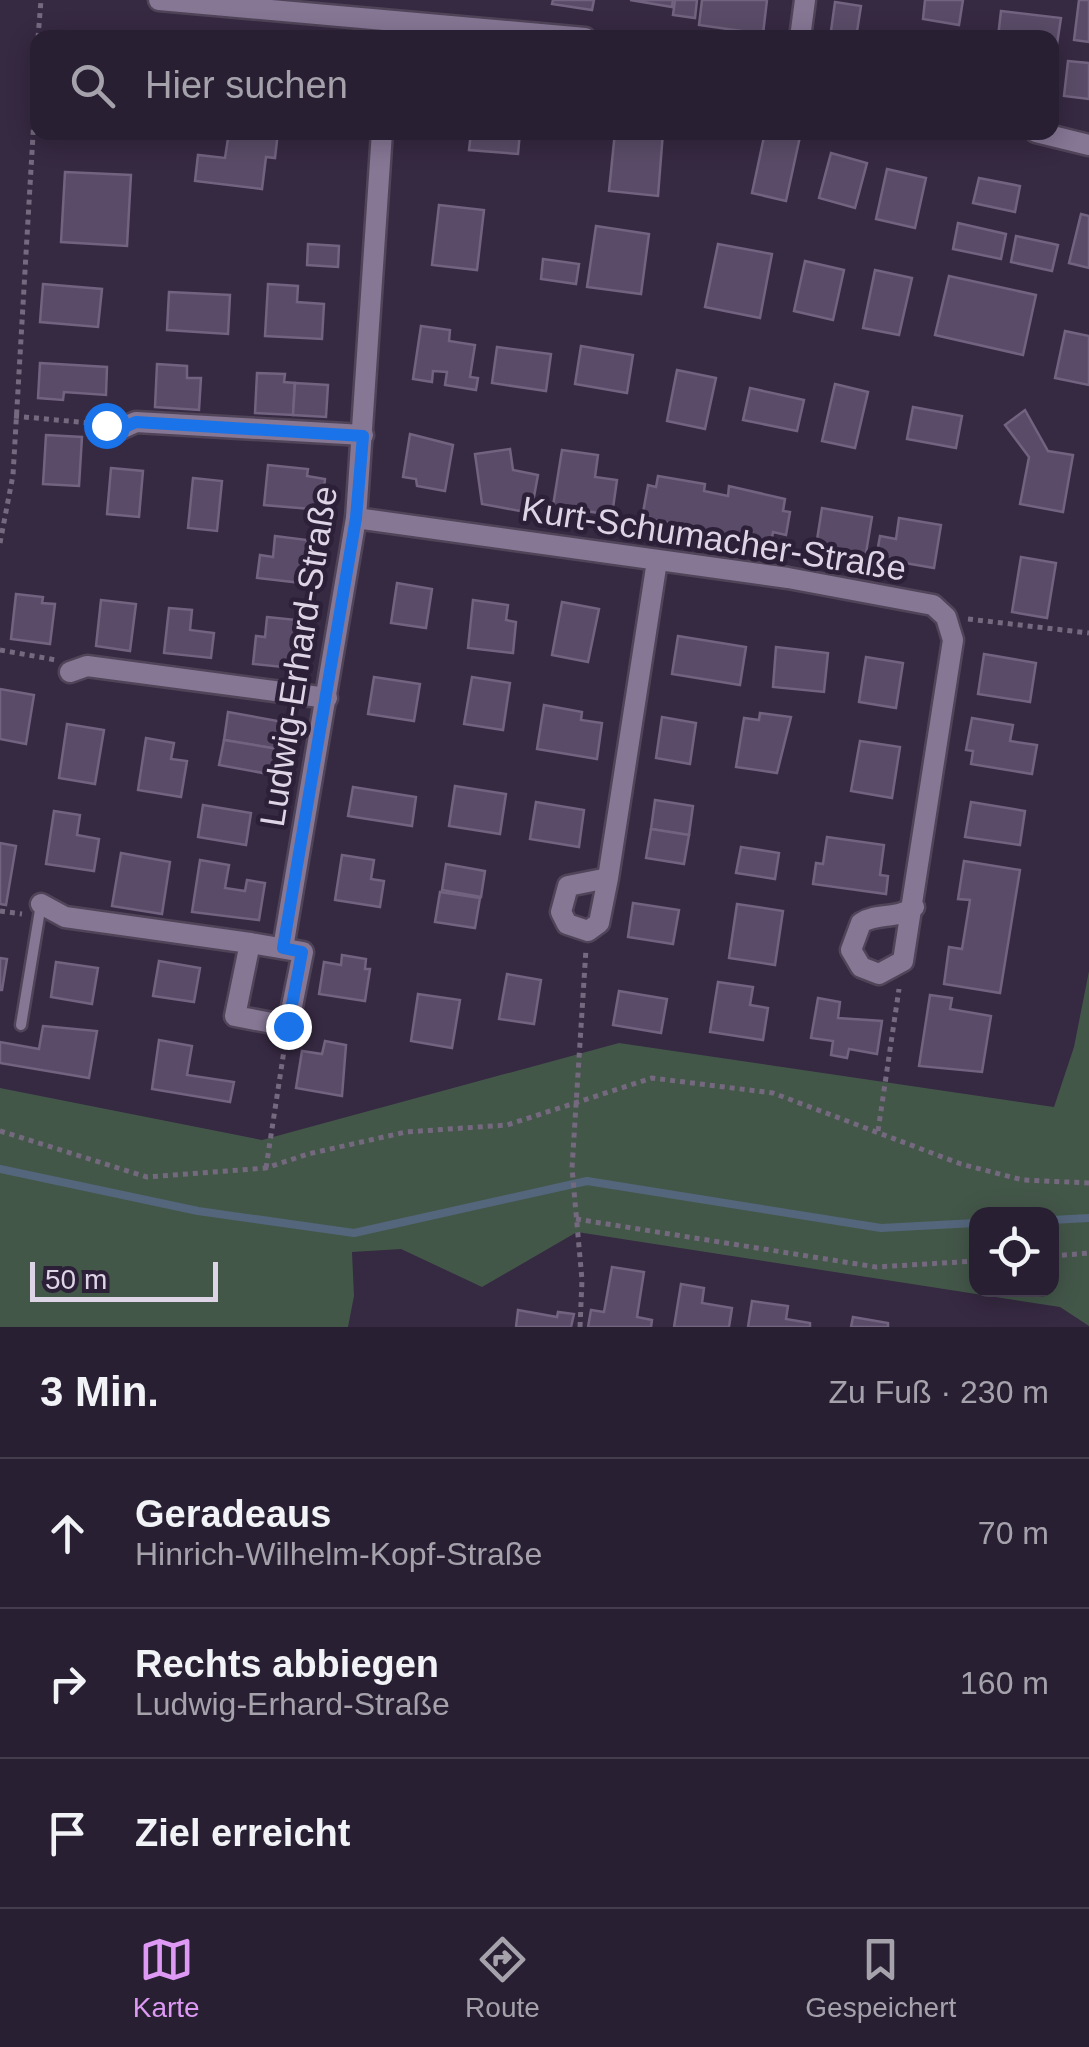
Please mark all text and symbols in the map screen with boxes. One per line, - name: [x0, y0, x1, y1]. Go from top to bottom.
- search box: [30, 30, 1059, 140]
- icon: search: [65, 58, 120, 113]
- text: Hier suchen: [145, 64, 348, 106]
- route start: [84, 403, 130, 449]
- street label: Ludwig-Erhard-Straße: [252, 483, 344, 829]
- street label: Kurt-Schumacher-Straße: [519, 488, 909, 588]
- route end: [266, 1004, 312, 1050]
- map controls: [969, 1207, 1059, 1297]
- button: locate: [969, 1207, 1059, 1297]
- scale bar: [30, 1257, 218, 1302]
- text: 50 m: [45, 1264, 107, 1295]
- text: 3 Min.: [40, 1368, 159, 1415]
- text: Zu Fuß · 230 m: [829, 1374, 1049, 1410]
- text: Geradeaus: [135, 1493, 331, 1535]
- icon: ahead: [40, 1506, 95, 1561]
- text: 70 m: [978, 1515, 1049, 1551]
- text: Hinrich-Wilhelm-Kopf-Straße: [135, 1536, 542, 1572]
- text: Rechts abbiegen: [135, 1643, 439, 1685]
- icon: right: [40, 1656, 95, 1711]
- text: 160 m: [960, 1665, 1049, 1701]
- text: Ludwig-Erhard-Straße: [135, 1686, 450, 1722]
- icon: arrive: [40, 1806, 95, 1861]
- text: Ziel erreicht: [135, 1812, 350, 1854]
- tab: Karte: [133, 1932, 200, 2024]
- tab: Route: [465, 1932, 540, 2024]
- tab: Gespeichert: [805, 1932, 956, 2024]

